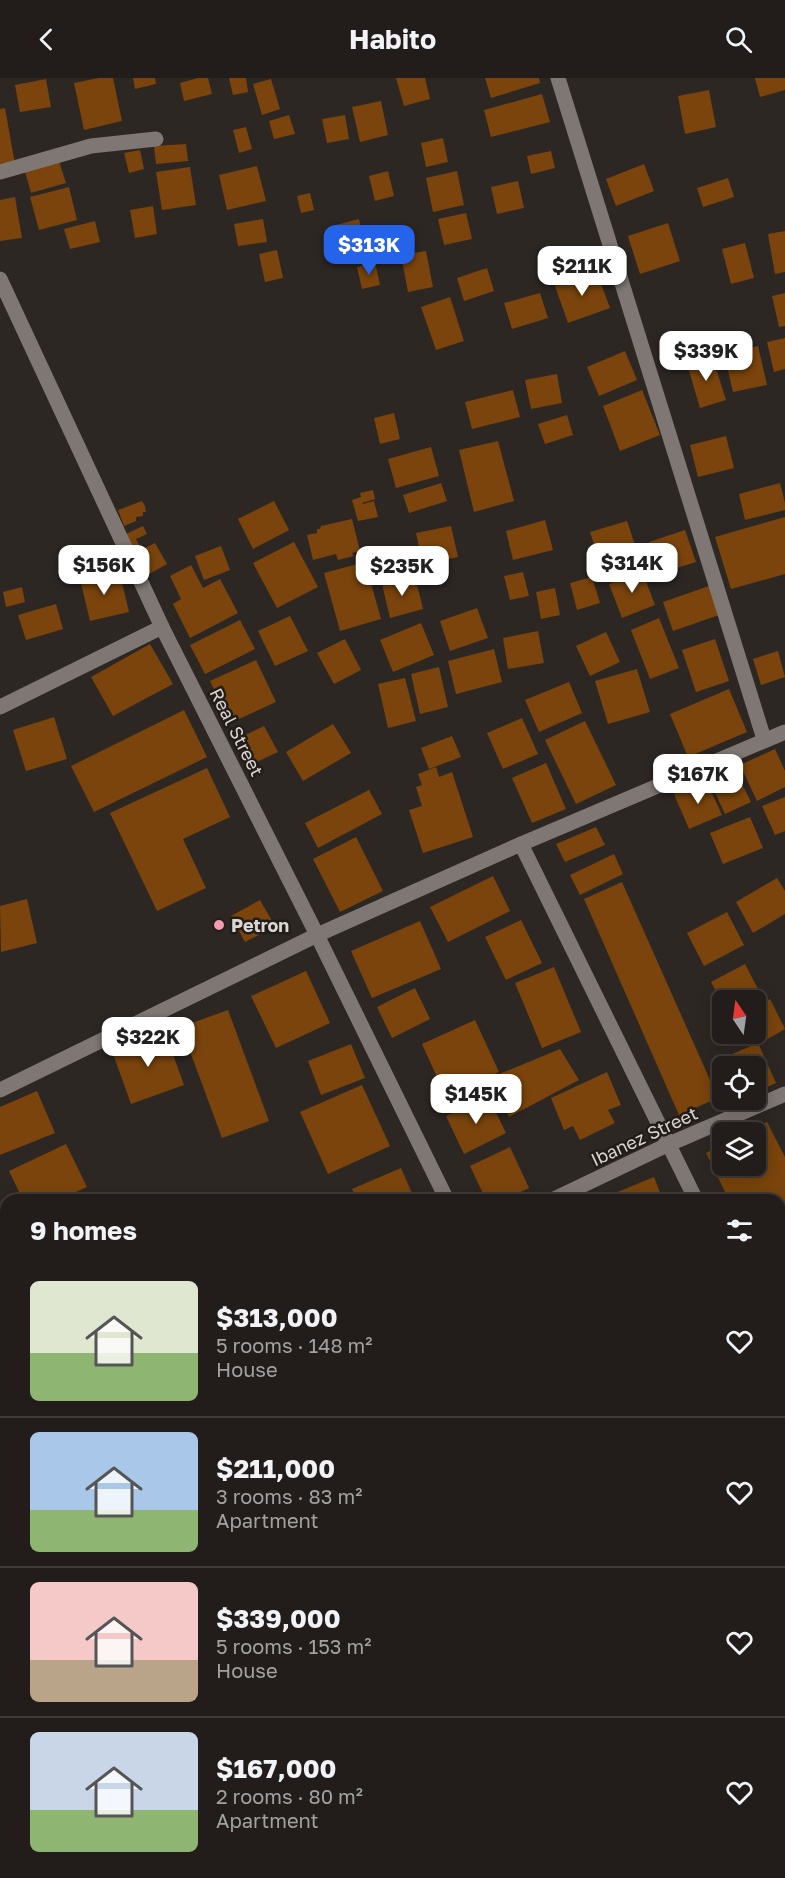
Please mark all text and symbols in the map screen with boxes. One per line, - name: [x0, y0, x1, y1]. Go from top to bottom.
- icon: back: [30, 23, 63, 56]
- text: Habito: [349, 23, 436, 55]
- icon: search: [722, 23, 755, 56]
- pin: $313K: [327, 225, 411, 276]
- text: $313K: [338, 232, 400, 256]
- pin: $211K: [540, 246, 624, 297]
- text: $211K: [552, 253, 612, 277]
- pin: $339K: [664, 331, 748, 382]
- text: $339K: [674, 338, 739, 362]
- pin: $314K: [590, 543, 674, 594]
- pin: $156K: [62, 545, 146, 596]
- pin: $235K: [360, 546, 444, 597]
- text: $314K: [601, 550, 663, 574]
- text: $156K: [72, 552, 136, 576]
- text: $235K: [370, 553, 434, 577]
- street label: Real Street: [205, 684, 269, 780]
- pin: $167K: [656, 754, 740, 805]
- text: $167K: [667, 761, 729, 785]
- place label: Petron: [231, 914, 289, 936]
- marker: Petron: [212, 918, 226, 932]
- north arrow: [712, 990, 766, 1044]
- map controls: [712, 990, 766, 1176]
- pin: $322K: [106, 1017, 190, 1068]
- text: $322K: [116, 1024, 180, 1048]
- button: locate: [712, 1056, 766, 1110]
- pin: $145K: [434, 1074, 518, 1125]
- text: $145K: [445, 1081, 507, 1105]
- street label: Ibanez Street: [587, 1102, 701, 1170]
- button: layers: [712, 1122, 766, 1176]
- icon: filters: [723, 1214, 756, 1247]
- text: 9 homes: [30, 1215, 137, 1246]
- text: $313,000: [216, 1302, 338, 1333]
- icon: home: [78, 1305, 150, 1377]
- icon: heart: [723, 1325, 756, 1358]
- text: 5 rooms · 148 m²: [216, 1333, 373, 1357]
- text: House: [216, 1357, 278, 1381]
- text: $211,000: [216, 1453, 335, 1484]
- icon: home: [78, 1456, 150, 1528]
- icon: heart: [723, 1476, 756, 1509]
- text: 3 rooms · 83 m²: [216, 1484, 362, 1508]
- text: Apartment: [216, 1508, 319, 1532]
- text: $339,000: [216, 1603, 341, 1634]
- icon: home: [78, 1606, 150, 1678]
- icon: heart: [723, 1626, 756, 1659]
- text: 5 rooms · 153 m²: [216, 1634, 371, 1658]
- text: House: [216, 1658, 278, 1682]
- text: $167,000: [216, 1753, 337, 1784]
- icon: home: [78, 1756, 150, 1828]
- icon: heart: [723, 1776, 756, 1809]
- text: 2 rooms · 80 m²: [216, 1784, 363, 1808]
- text: Apartment: [216, 1808, 319, 1832]

